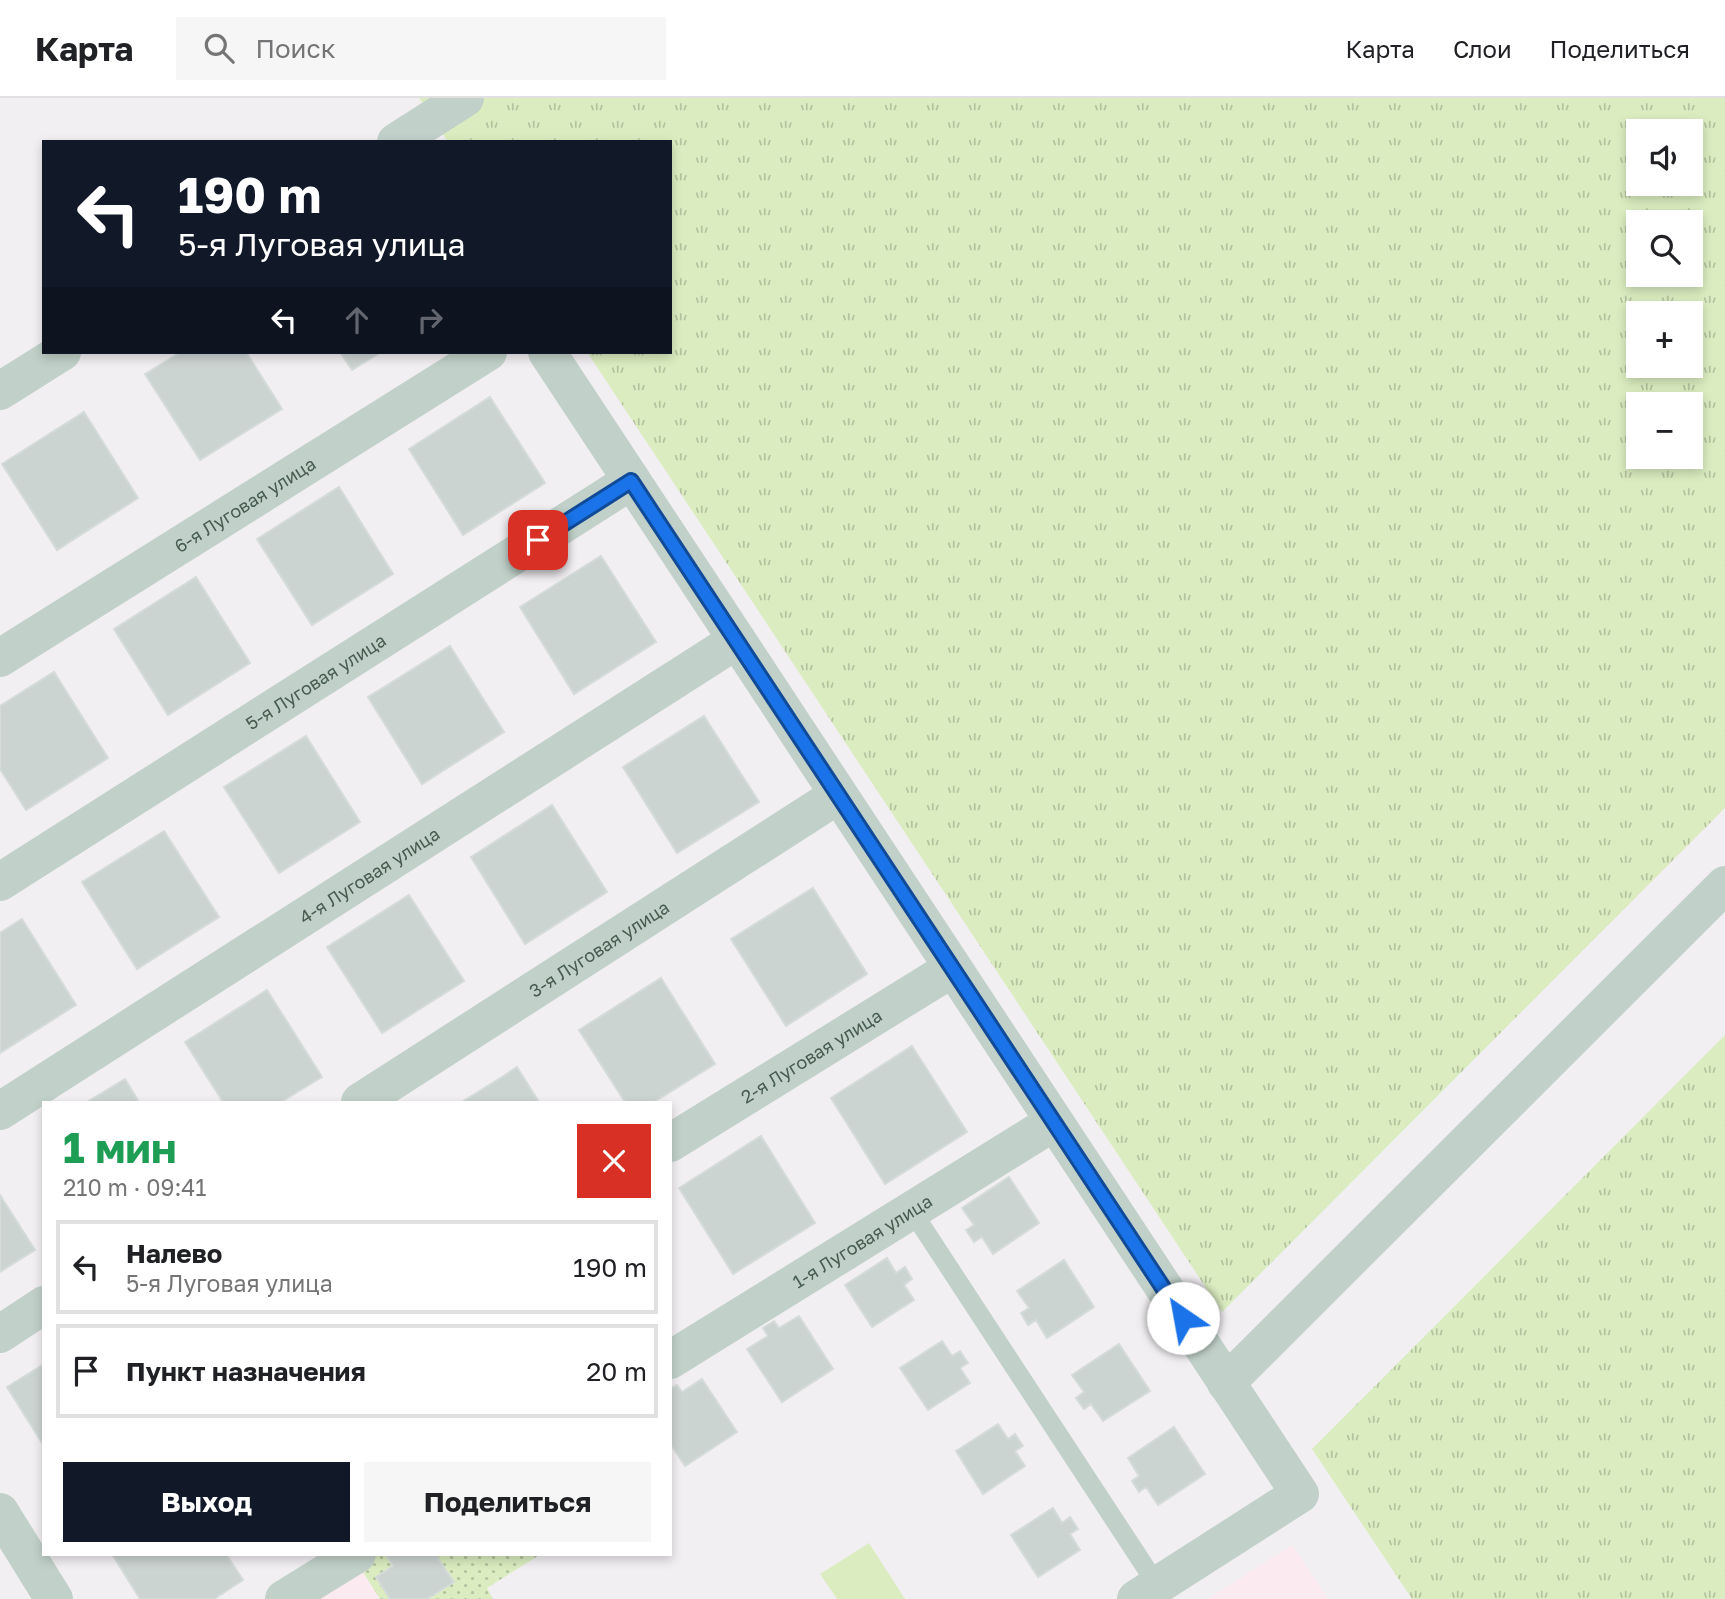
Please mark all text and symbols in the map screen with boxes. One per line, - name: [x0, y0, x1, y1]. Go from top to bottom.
- search box: [176, 17, 666, 80]
- text: Карта: [35, 29, 134, 68]
- icon: search: [200, 29, 238, 67]
- text: Поиск: [256, 33, 336, 64]
- text: Карта: [1345, 34, 1415, 63]
- text: Слои: [1453, 34, 1512, 63]
- text: Поделиться: [1550, 34, 1690, 63]
- map controls: [1626, 119, 1703, 469]
- button: sound: [1626, 119, 1703, 196]
- text: 190 m: [178, 165, 321, 224]
- icon: left: [63, 168, 154, 259]
- button: search: [1626, 210, 1703, 287]
- text: 5-я Луговая улица: [178, 225, 466, 263]
- icon: left: [265, 301, 303, 339]
- icon: ahead: [338, 301, 376, 339]
- icon: right: [411, 301, 449, 339]
- button: +: [1626, 301, 1703, 378]
- button: −: [1626, 392, 1703, 469]
- street label: 6-я Луговая улица: [170, 452, 319, 557]
- pin: [508, 510, 568, 570]
- icon: arrive: [519, 521, 557, 559]
- street label: 5-я Луговая улица: [241, 629, 390, 734]
- street label: 4-я Луговая улица: [295, 822, 443, 928]
- street label: 3-я Луговая улица: [525, 896, 673, 1002]
- street label: 2-я Луговая улица: [737, 1004, 886, 1108]
- text: 1 мин: [63, 1122, 177, 1172]
- button: close: [577, 1124, 651, 1198]
- text: 210 m · 09:41: [63, 1173, 207, 1201]
- street label: 1-я Луговая улица: [788, 1189, 936, 1292]
- text: Налево: [126, 1238, 222, 1269]
- icon: left: [67, 1248, 105, 1286]
- text: 190 m: [573, 1252, 647, 1283]
- text: 5-я Луговая улица: [126, 1269, 333, 1297]
- position arrow: [1146, 1281, 1220, 1355]
- icon: arrive: [67, 1352, 105, 1390]
- text: Пункт назначения: [126, 1356, 366, 1387]
- text: 20 m: [586, 1356, 647, 1387]
- button: Выход: [63, 1462, 350, 1542]
- button: Поделиться: [364, 1462, 651, 1542]

